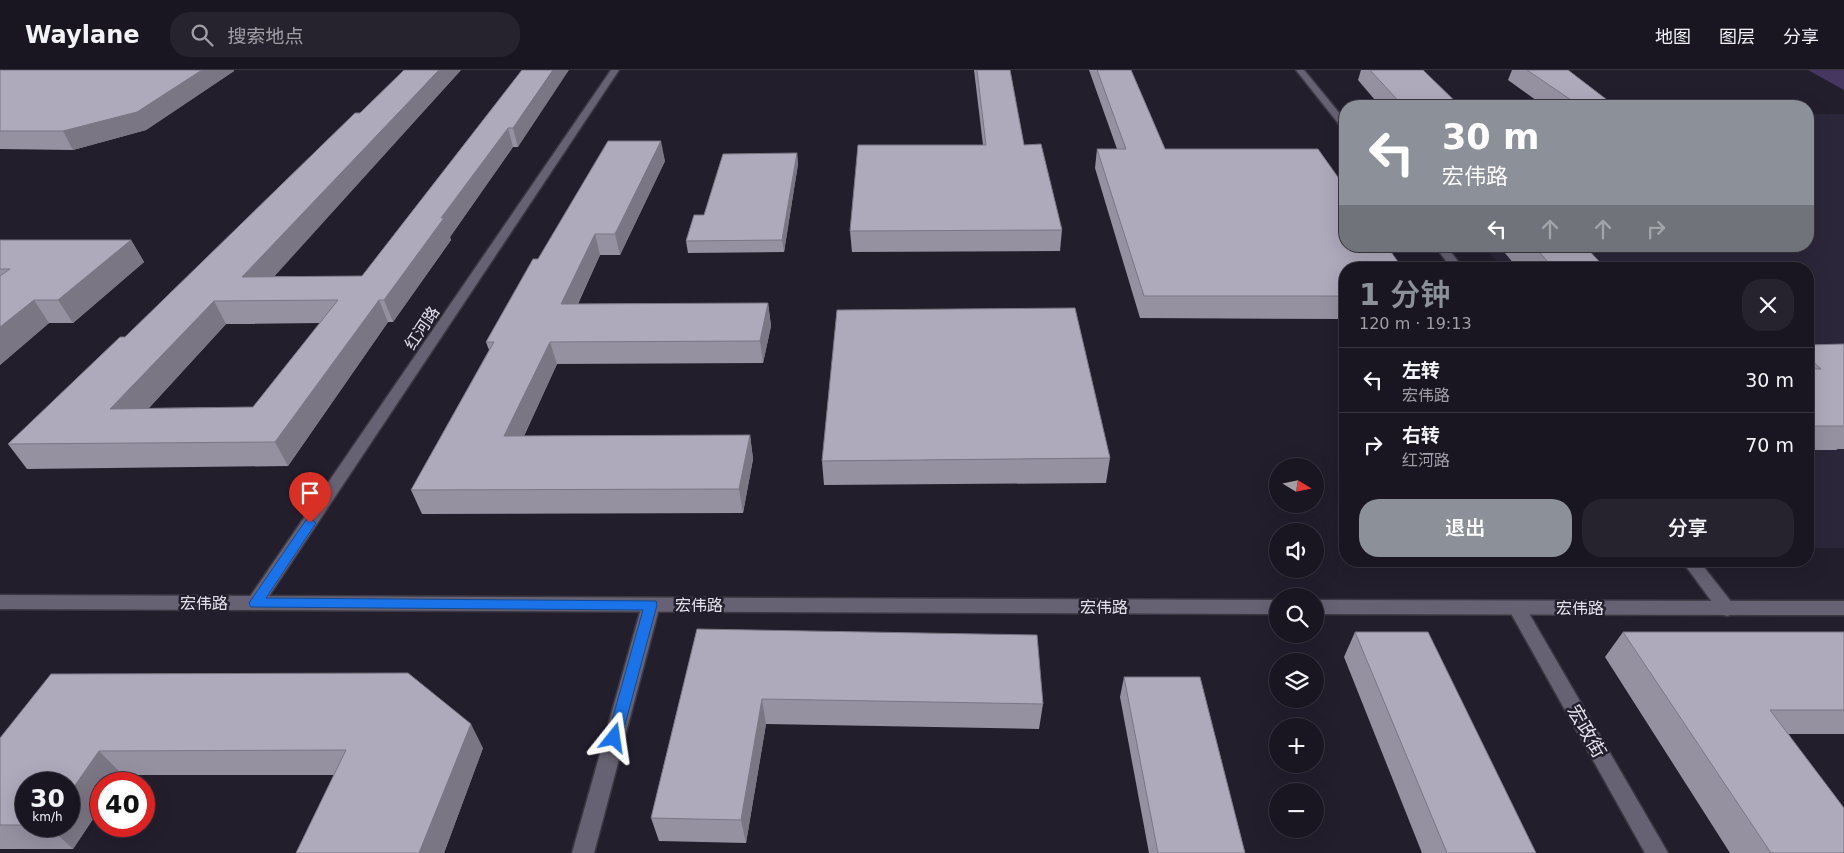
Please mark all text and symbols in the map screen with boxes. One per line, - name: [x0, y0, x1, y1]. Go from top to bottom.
- search box: [170, 12, 520, 57]
- text: Waylane: [25, 21, 140, 49]
- icon: search: [188, 21, 216, 49]
- text: 搜索地点: [228, 25, 304, 47]
- text: 地图: [1655, 26, 1691, 47]
- text: 图层: [1719, 26, 1755, 47]
- text: 分享: [1783, 26, 1819, 47]
- text: 30 m: [1442, 117, 1539, 157]
- icon: left: [1359, 120, 1424, 185]
- text: 宏伟路: [1442, 164, 1508, 189]
- icon: left: [1483, 215, 1511, 243]
- icon: ahead: [1536, 215, 1564, 243]
- icon: ahead: [1589, 215, 1617, 243]
- icon: right: [1642, 215, 1670, 243]
- text: 1 分钟: [1359, 277, 1450, 312]
- button: close: [1742, 279, 1794, 331]
- street label: 红河路: [401, 303, 443, 353]
- text: 120 m · 19:13: [1359, 314, 1472, 333]
- text: 左转: [1402, 359, 1440, 381]
- icon: left: [1359, 366, 1387, 394]
- text: 30 m: [1745, 369, 1794, 391]
- text: 宏伟路: [1402, 386, 1450, 405]
- text: 右转: [1402, 424, 1440, 446]
- icon: right: [1359, 431, 1387, 459]
- text: 70 m: [1745, 434, 1794, 456]
- text: 红河路: [1402, 451, 1450, 470]
- north arrow: [1269, 458, 1324, 512]
- map controls: [1269, 458, 1324, 838]
- pin: [289, 472, 331, 523]
- icon: arrive: [296, 479, 324, 507]
- button: 退出: [1359, 499, 1572, 557]
- button: 分享: [1582, 499, 1794, 557]
- button: sound: [1269, 523, 1324, 578]
- button: search: [1269, 588, 1324, 643]
- street label: 宏伟路: [180, 594, 228, 613]
- street label: 宏伟路: [675, 596, 723, 615]
- street label: 宏伟路: [1080, 598, 1128, 617]
- street label: 宏伟路: [1556, 599, 1604, 618]
- button: layers: [1269, 653, 1324, 708]
- street label: 宏政街: [1563, 701, 1611, 761]
- position arrow: [587, 711, 639, 763]
- button: +: [1269, 718, 1324, 773]
- speed limit sign: 40: [90, 772, 155, 837]
- button: −: [1269, 783, 1324, 838]
- text: 30: [30, 784, 65, 813]
- text: km/h: [32, 810, 63, 824]

